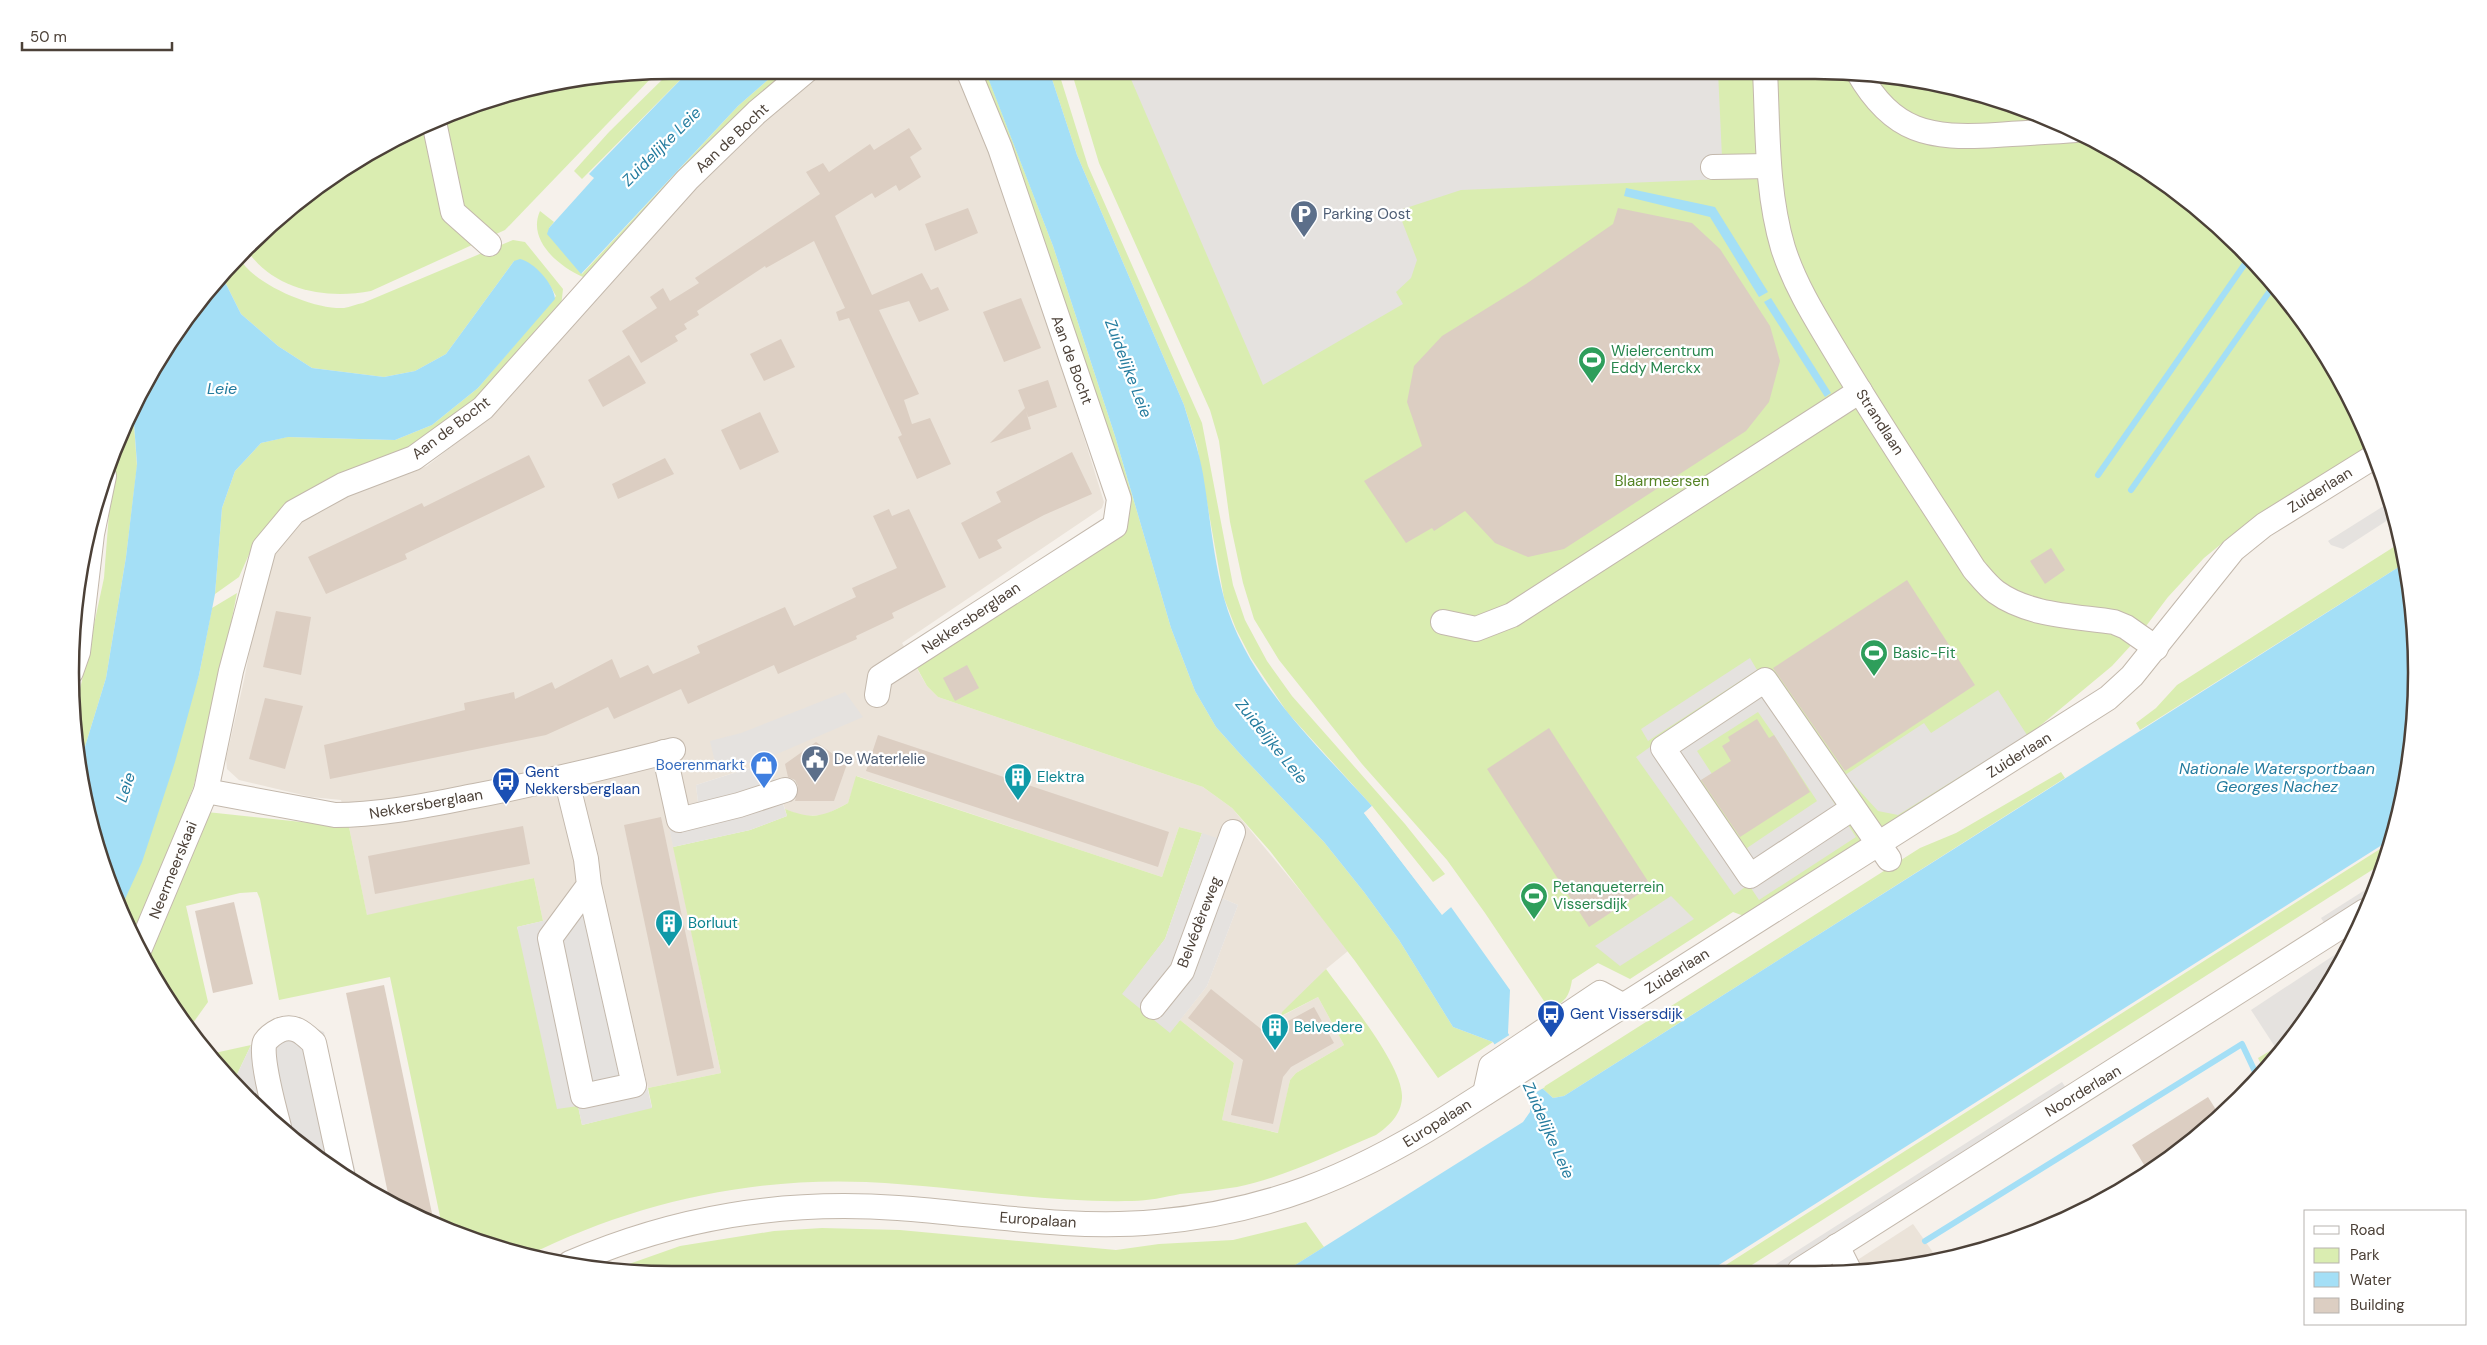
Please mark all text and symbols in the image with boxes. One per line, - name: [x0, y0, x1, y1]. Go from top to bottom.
- scale bar: [22, 20, 172, 52]
- text: 50 m: [30, 27, 67, 47]
- street label: Aan de Bocht: [691, 99, 773, 177]
- water label: Zuidelijke Leie: [617, 102, 706, 191]
- parking icon: Parking Oost: [1289, 199, 1319, 238]
- place label: Parking Oost: [1323, 204, 1411, 224]
- street label: Aan de Bocht: [1047, 313, 1097, 407]
- water label: Zuidelijke Leie: [1100, 316, 1157, 420]
- place label: Wielercentrum Eddy Merckx: [1611, 341, 1714, 378]
- sports icon: Wielercentrum Eddy Merckx: [1577, 345, 1607, 384]
- water label: Leie: [207, 378, 237, 399]
- street label: Strandlaan: [1851, 385, 1909, 459]
- street label: Aan de Bocht: [408, 392, 494, 464]
- street label: Zuiderlaan: [2284, 462, 2356, 518]
- park label: Blaarmeersen: [1615, 471, 1709, 491]
- street label: Nekkersberglaan: [918, 578, 1024, 658]
- sports icon: Basic-Fit: [1859, 638, 1889, 677]
- place label: Basic-Fit: [1893, 643, 1956, 663]
- water label: Zuidelijke Leie: [1231, 694, 1312, 788]
- street label: Zuiderlaan: [1983, 727, 2055, 783]
- public building icon: De Waterlelie: [800, 744, 830, 783]
- place label: De Waterlelie: [834, 749, 926, 769]
- shop icon: Boerenmarkt: [749, 750, 779, 789]
- place label: Boerenmarkt: [656, 755, 745, 775]
- water label: Nationale Watersportbaan Georges Nachez: [2179, 758, 2375, 797]
- place label: Gent Nekkersberglaan: [525, 762, 640, 799]
- building icon: Elektra: [1003, 762, 1033, 801]
- bus stop icon: Gent Nekkersberglaan: [491, 766, 521, 805]
- place label: Elektra: [1037, 767, 1085, 787]
- water label: Leie: [111, 770, 140, 805]
- street label: Nekkersberglaan: [368, 784, 484, 824]
- street label: Neermeerskaai: [144, 818, 202, 922]
- street label: Belvédèreweg: [1172, 873, 1226, 971]
- place label: Petanqueterrein Vissersdijk: [1553, 877, 1664, 914]
- sports icon: Petanqueterrein Vissersdijk: [1519, 881, 1549, 920]
- building icon: Borluut: [654, 908, 684, 947]
- place label: Borluut: [688, 913, 738, 933]
- street label: Zuiderlaan: [1641, 943, 1713, 999]
- bus stop icon: Gent Vissersdijk: [1536, 999, 1566, 1038]
- place label: Gent Vissersdijk: [1570, 1004, 1683, 1024]
- building icon: Belvedere: [1260, 1012, 1290, 1051]
- place label: Belvedere: [1294, 1017, 1363, 1037]
- street label: Noorderlaan: [2041, 1060, 2125, 1122]
- water label: Zuidelijke Leie: [1518, 1078, 1579, 1182]
- street label: Europalaan: [1399, 1094, 1475, 1152]
- street label: Europalaan: [999, 1207, 1077, 1233]
- legend: [2304, 1210, 2467, 1325]
- text: Road: [2350, 1220, 2385, 1240]
- text: Park: [2350, 1245, 2380, 1265]
- text: Water: [2350, 1270, 2392, 1290]
- text: Building: [2350, 1295, 2405, 1315]

